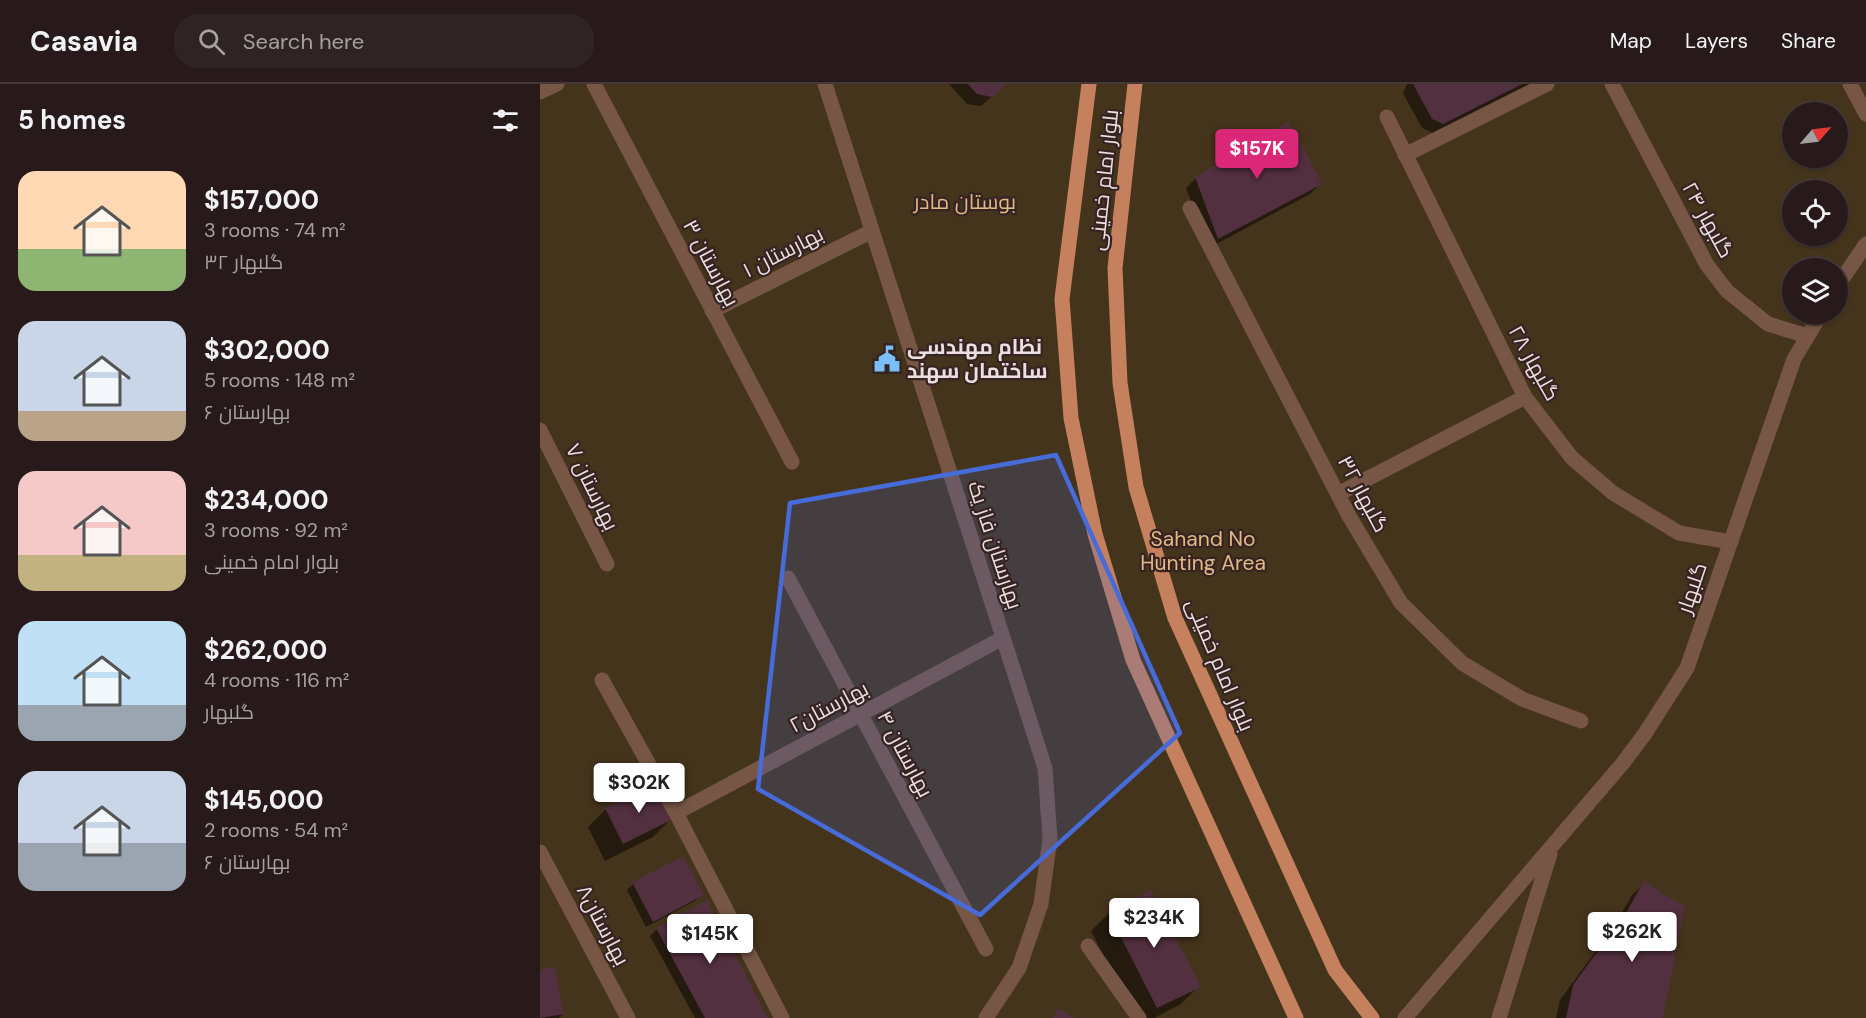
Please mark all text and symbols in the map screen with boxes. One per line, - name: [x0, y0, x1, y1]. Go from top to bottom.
- search box: [174, 14, 594, 68]
- text: Casavia: [30, 23, 138, 60]
- icon: search: [195, 25, 228, 58]
- text: Search here: [243, 27, 364, 56]
- text: Map: [1610, 27, 1652, 55]
- text: Layers: [1685, 27, 1748, 55]
- text: Share: [1781, 27, 1836, 55]
- north arrow: [1782, 102, 1848, 168]
- map controls: [1782, 102, 1848, 324]
- text: 5 homes: [18, 103, 126, 137]
- icon: filters: [489, 104, 522, 137]
- street label: بلوار امام خمینی: [1083, 108, 1125, 252]
- pin: $157K: [1215, 129, 1299, 180]
- text: $157K: [1229, 135, 1285, 161]
- street label: گلبهار ۲۴: [1676, 177, 1740, 263]
- button: locate: [1782, 180, 1848, 246]
- text: $157,000: [204, 183, 319, 217]
- park label: بوستان مادر: [913, 188, 1016, 216]
- icon: home: [66, 195, 138, 267]
- street label: بهارستان ۳: [676, 215, 746, 311]
- text: 3 rooms · 74 m²: [204, 217, 346, 243]
- street label: بهارستان ۱: [738, 220, 828, 284]
- text: گلبهار ۳۲: [204, 249, 283, 275]
- button: layers: [1782, 258, 1848, 324]
- street label: گلبهار ۲۸: [1502, 320, 1566, 406]
- text: $302,000: [204, 333, 330, 367]
- place label: نظام مهندسی ساختمان سهند: [907, 333, 1048, 385]
- public building icon: نظام مهندسی ساختمان سهند: [872, 344, 902, 374]
- icon: home: [66, 345, 138, 417]
- text: 5 rooms · 148 m²: [204, 367, 355, 393]
- text: بهارستان ۶: [204, 399, 290, 425]
- street label: بهارستان ۷: [559, 439, 625, 535]
- street label: گلبهار ۳۲: [1331, 451, 1395, 537]
- street label: بهارستان فاز یک: [961, 477, 1029, 613]
- text: $234,000: [204, 483, 329, 517]
- icon: home: [66, 495, 138, 567]
- text: 3 rooms · 92 m²: [204, 517, 348, 543]
- park label: Sahand No Hunting Area: [1140, 525, 1266, 577]
- text: بلوار امام خمینی: [204, 549, 339, 575]
- street label: گلبهار: [1670, 559, 1714, 618]
- street label: بلوار امام خمینی: [1179, 594, 1261, 736]
- text: $262,000: [204, 633, 327, 667]
- icon: home: [66, 645, 138, 717]
- text: 4 rooms · 116 m²: [204, 667, 349, 693]
- street label: بهارستان۲: [784, 674, 874, 740]
- text: گلبهار: [204, 699, 254, 725]
- street label: بهارستان ۴: [870, 706, 940, 802]
- pin: $302K: [597, 763, 681, 814]
- text: $302K: [608, 769, 670, 795]
- text: $145,000: [204, 783, 324, 817]
- icon: home: [66, 795, 138, 867]
- text: 2 rooms · 54 m²: [204, 817, 348, 843]
- text: بهارستان ۶: [204, 849, 290, 875]
- street label: بهارستان۸: [570, 880, 636, 970]
- pin: $234K: [1112, 898, 1196, 949]
- text: $234K: [1123, 904, 1185, 930]
- pin: $262K: [1590, 912, 1674, 963]
- pin: $145K: [668, 914, 752, 965]
- text: $262K: [1602, 918, 1662, 944]
- text: $145K: [681, 920, 739, 946]

